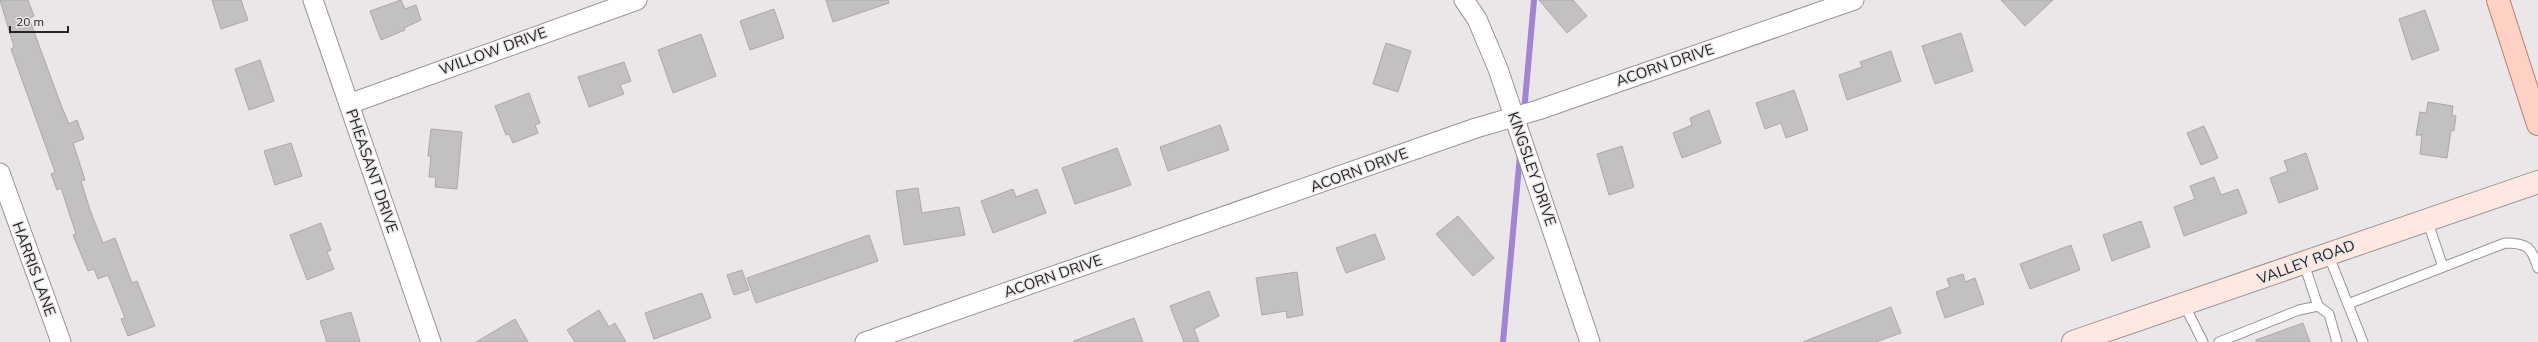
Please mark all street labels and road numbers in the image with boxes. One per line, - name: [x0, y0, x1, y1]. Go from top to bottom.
- street label: WILLOW DRIVE: [436, 22, 549, 79]
- street label: ACORN DRIVE: [1613, 39, 1717, 90]
- street label: PHEASANT DRIVE: [342, 106, 403, 236]
- street label: KINGSLEY DRIVE: [1504, 109, 1561, 229]
- street label: ACORN DRIVE: [1307, 143, 1410, 196]
- street label: HARRIS LANE: [9, 219, 60, 319]
- street label: VALLEY ROAD: [2254, 235, 2357, 288]
- street label: ACORN DRIVE: [1001, 250, 1105, 301]

